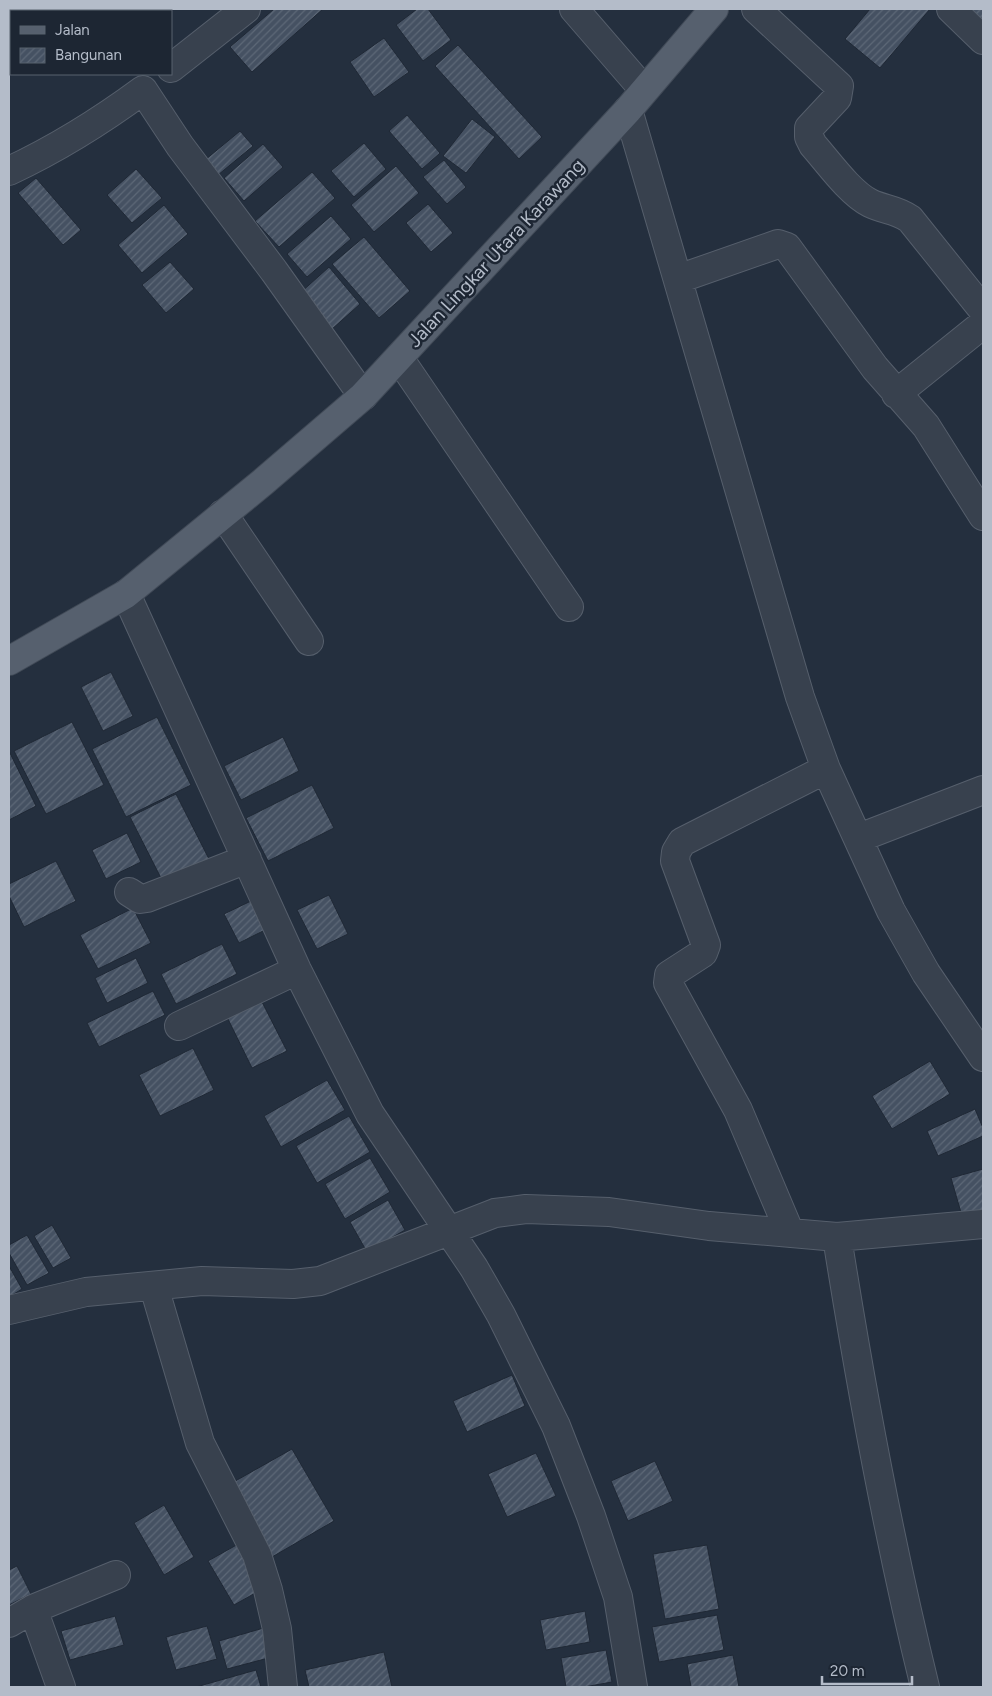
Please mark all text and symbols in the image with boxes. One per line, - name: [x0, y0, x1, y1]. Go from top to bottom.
- legend: [10, 10, 172, 75]
- text: Jalan: [55, 21, 90, 39]
- text: Bangunan: [55, 46, 122, 64]
- street label: Jalan Lingkar Utara Karawang: [403, 154, 589, 352]
- scale bar: [822, 1654, 912, 1686]
- text: 20 m: [830, 1662, 864, 1680]

